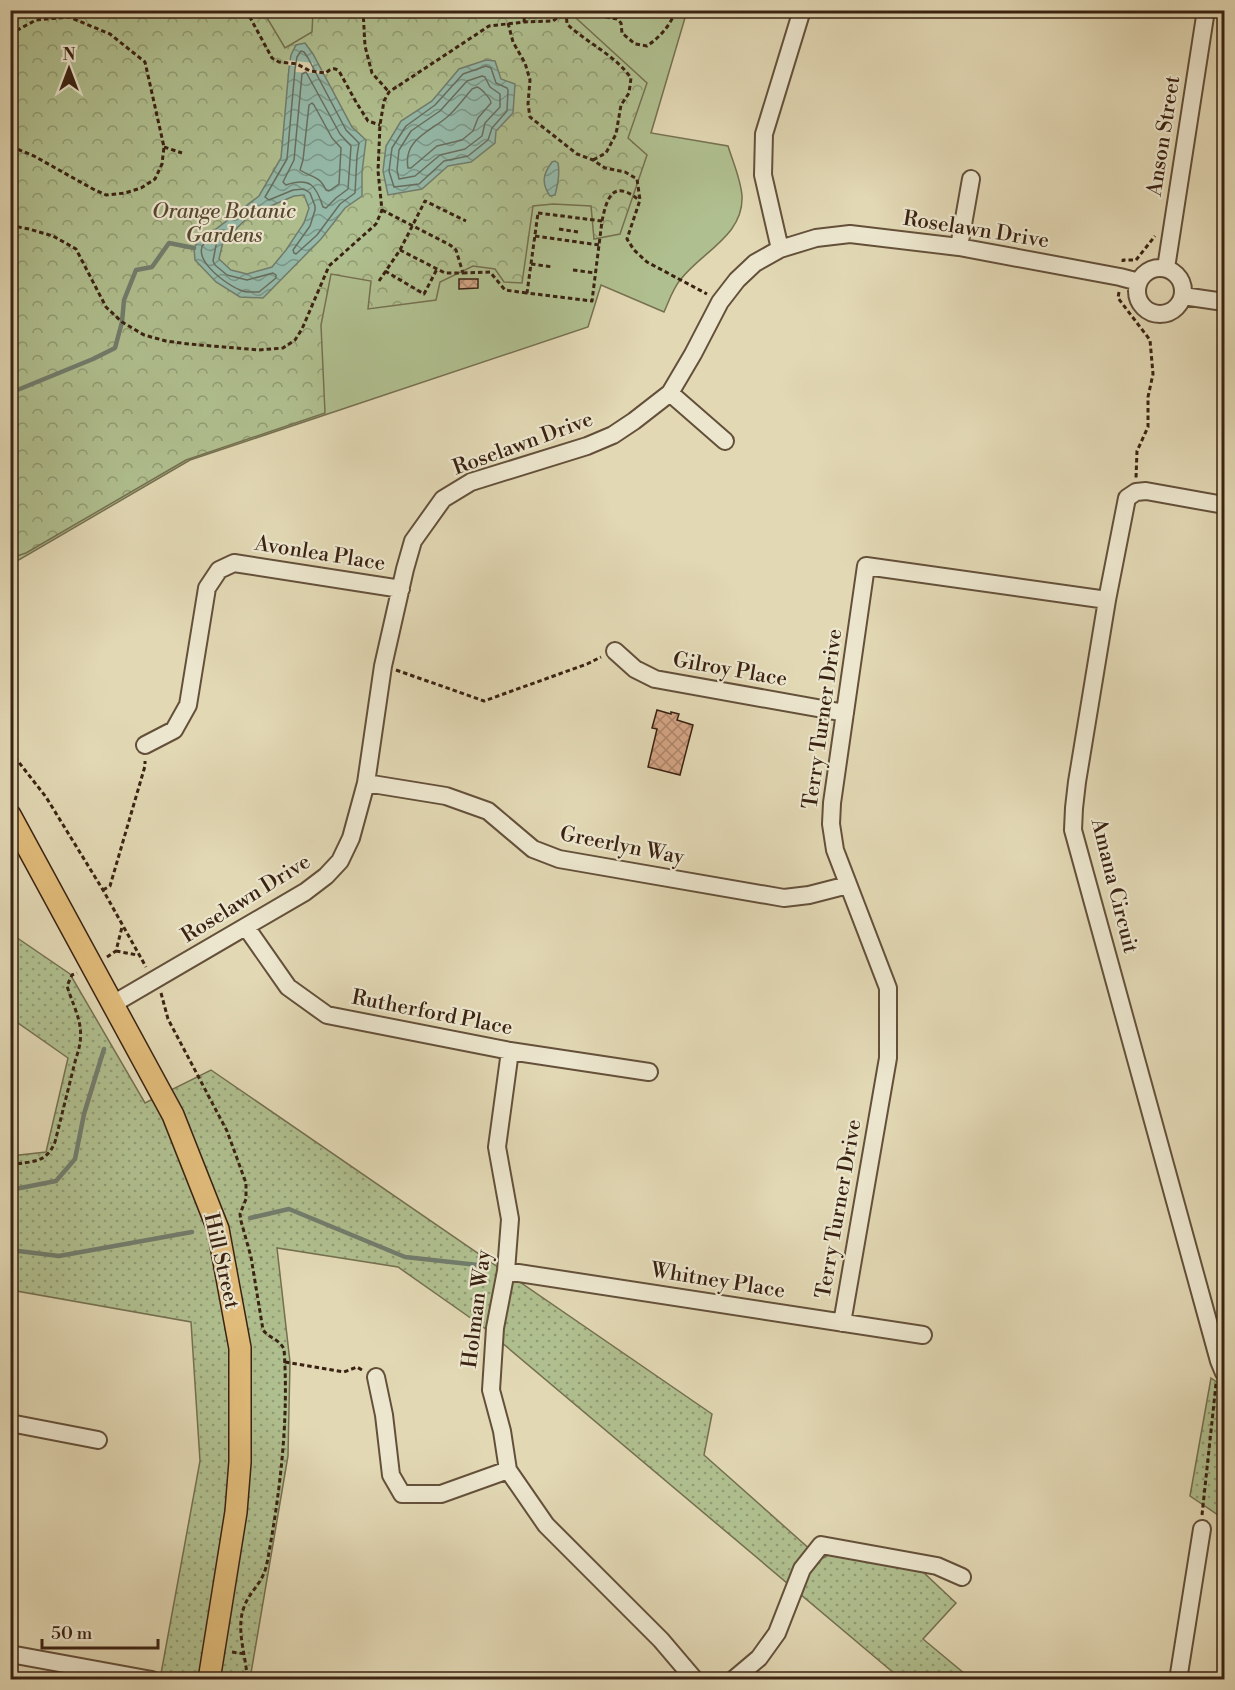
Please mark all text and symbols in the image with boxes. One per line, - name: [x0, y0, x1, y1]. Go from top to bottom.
- north arrow: [39, 39, 99, 99]
- text: N: [63, 45, 76, 65]
- street label: Anson Street: [1141, 73, 1186, 199]
- park label: Orange Botanic Gardens: [152, 199, 296, 249]
- street label: Roselawn Drive: [901, 206, 1051, 254]
- street label: Roselawn Drive: [449, 407, 597, 481]
- street label: Avonlea Place: [252, 531, 387, 577]
- street label: Terry Turner Drive: [797, 627, 849, 811]
- street label: Gilroy Place: [671, 647, 789, 693]
- street label: Amana Circuit: [1084, 815, 1143, 957]
- street label: Greerlyn Way: [558, 821, 687, 871]
- street label: Roselawn Drive: [177, 849, 315, 949]
- street label: Rutherford Place: [349, 985, 515, 1041]
- street label: Terry Turner Drive: [810, 1117, 868, 1301]
- street label: Hill Street: [197, 1211, 245, 1312]
- street label: Holman Way: [457, 1248, 497, 1370]
- street label: Whitney Place: [648, 1257, 787, 1304]
- scale bar: [42, 1612, 158, 1650]
- text: 50 m: [51, 1622, 93, 1645]

